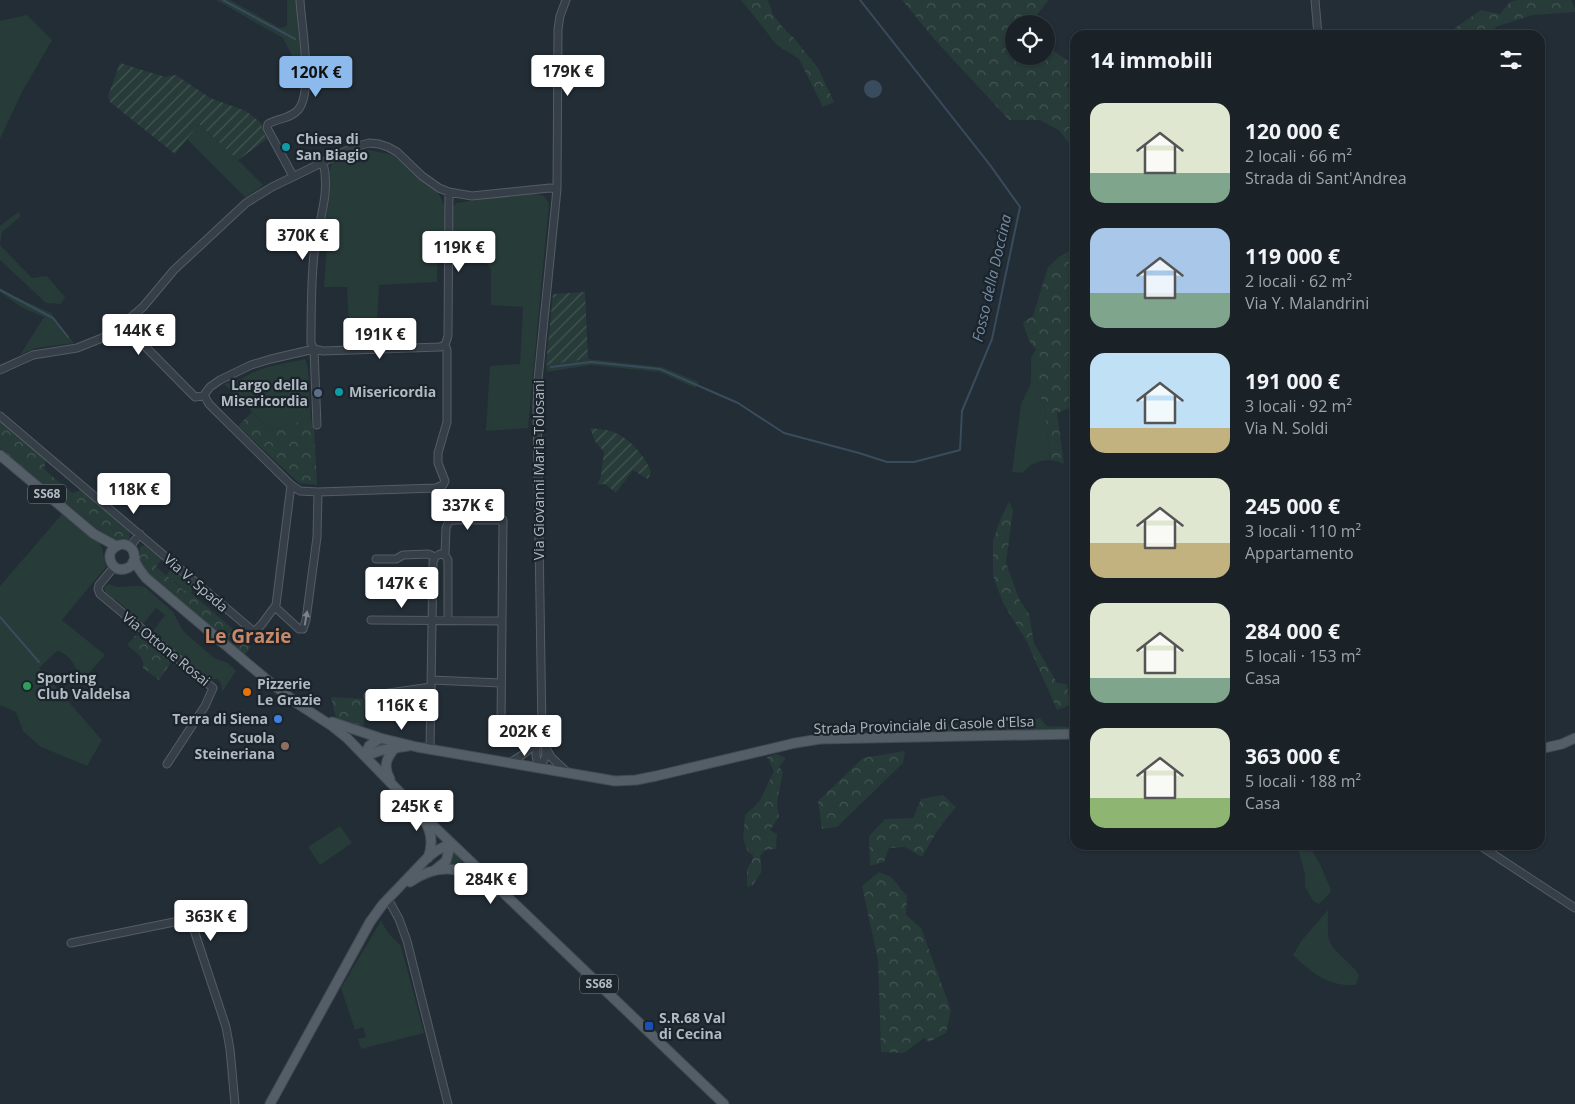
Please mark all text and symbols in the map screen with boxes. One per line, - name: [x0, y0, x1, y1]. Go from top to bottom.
- map controls: [1005, 15, 1055, 65]
- button: locate: [1005, 15, 1055, 65]
- text: 14 immobili: [1090, 46, 1213, 74]
- icon: filters: [1497, 46, 1525, 74]
- pin: 179K €: [527, 54, 609, 97]
- pin: 120K €: [275, 56, 357, 98]
- text: 179K €: [542, 60, 594, 82]
- text: 120K €: [290, 61, 342, 83]
- text: 120 000 €: [1245, 117, 1340, 145]
- icon: home: [1130, 123, 1190, 183]
- place label: Chiesa di San Biagio: [296, 129, 368, 164]
- marker: Chiesa di San Biagio: [280, 141, 292, 153]
- text: 2 locali · 66 m²: [1245, 145, 1352, 167]
- text: Strada di Sant'Andrea: [1245, 167, 1407, 189]
- water label: Fosso della Doccina: [967, 212, 1016, 343]
- pin: 370K €: [262, 218, 344, 261]
- text: 370K €: [277, 224, 329, 246]
- pin: 119K €: [418, 230, 500, 273]
- text: 119K €: [433, 236, 485, 258]
- text: 119 000 €: [1245, 242, 1340, 270]
- icon: home: [1130, 248, 1190, 308]
- text: 2 locali · 62 m²: [1245, 270, 1352, 292]
- text: Via Y. Malandrini: [1245, 292, 1369, 314]
- pin: 144K €: [98, 314, 180, 356]
- pin: 191K €: [339, 318, 421, 360]
- text: 144K €: [113, 319, 165, 341]
- text: 191K €: [354, 323, 406, 345]
- text: 191 000 €: [1245, 367, 1340, 395]
- icon: home: [1130, 373, 1190, 433]
- place label: Largo della Misericordia: [221, 375, 308, 410]
- street label: Via Giovanni Maria Tolosani: [529, 380, 548, 560]
- place label: Misericordia: [349, 382, 436, 401]
- marker: Misericordia: [333, 386, 345, 398]
- marker: Largo della Misericordia: [312, 387, 324, 399]
- text: 3 locali · 92 m²: [1245, 395, 1352, 417]
- text: Via N. Soldi: [1245, 417, 1328, 439]
- pin: 118K €: [93, 472, 175, 515]
- text: 118K €: [108, 478, 160, 500]
- road number: SS68: [28, 484, 66, 504]
- pin: 337K €: [427, 488, 509, 531]
- text: 245 000 €: [1245, 492, 1340, 520]
- text: 337K €: [442, 494, 494, 516]
- icon: home: [1130, 498, 1190, 558]
- text: 3 locali · 110 m²: [1245, 520, 1361, 542]
- text: Appartamento: [1245, 542, 1354, 564]
- street label: Via V. Spada: [160, 549, 232, 616]
- pin: 147K €: [361, 566, 443, 609]
- text: 147K €: [376, 572, 428, 594]
- street label: Via Ottone Rosai: [118, 607, 214, 690]
- one-way arrow: [302, 609, 310, 625]
- text: 284 000 €: [1245, 617, 1340, 645]
- district label: Le Grazie: [204, 623, 292, 649]
- icon: home: [1130, 623, 1190, 683]
- text: 5 locali · 153 m²: [1245, 645, 1361, 667]
- text: Casa: [1245, 667, 1280, 689]
- place label: Sporting Club Valdelsa: [37, 668, 131, 703]
- place label: Pizzerie Le Grazie: [257, 674, 321, 709]
- marker: Sporting Club Valdelsa: [21, 680, 33, 692]
- marker: Pizzerie Le Grazie: [241, 686, 253, 698]
- pin: 116K €: [361, 688, 443, 731]
- text: 116K €: [376, 694, 428, 716]
- place label: Terra di Siena: [172, 709, 268, 728]
- street label: Strada Provinciale di Casole d'Elsa: [813, 711, 1035, 738]
- marker: Terra di Siena: [272, 713, 284, 725]
- pin: 202K €: [484, 714, 566, 757]
- text: 202K €: [499, 720, 551, 742]
- place label: Scuola Steineriana: [194, 728, 275, 763]
- marker: Scuola Steineriana: [279, 740, 291, 752]
- text: 363 000 €: [1245, 742, 1340, 770]
- icon: home: [1130, 748, 1190, 808]
- text: 5 locali · 188 m²: [1245, 770, 1361, 792]
- pin: 245K €: [376, 790, 458, 832]
- text: Casa: [1245, 792, 1280, 814]
- text: 245K €: [391, 795, 443, 817]
- pin: 284K €: [450, 862, 532, 905]
- text: 284K €: [465, 868, 517, 890]
- pin: 363K €: [170, 900, 252, 942]
- text: 363K €: [185, 905, 237, 927]
- road number: SS68: [580, 974, 618, 994]
- place label: S.R.68 Val di Cecina: [659, 1008, 725, 1043]
- marker: S.R.68 Val di Cecina: [643, 1020, 655, 1032]

